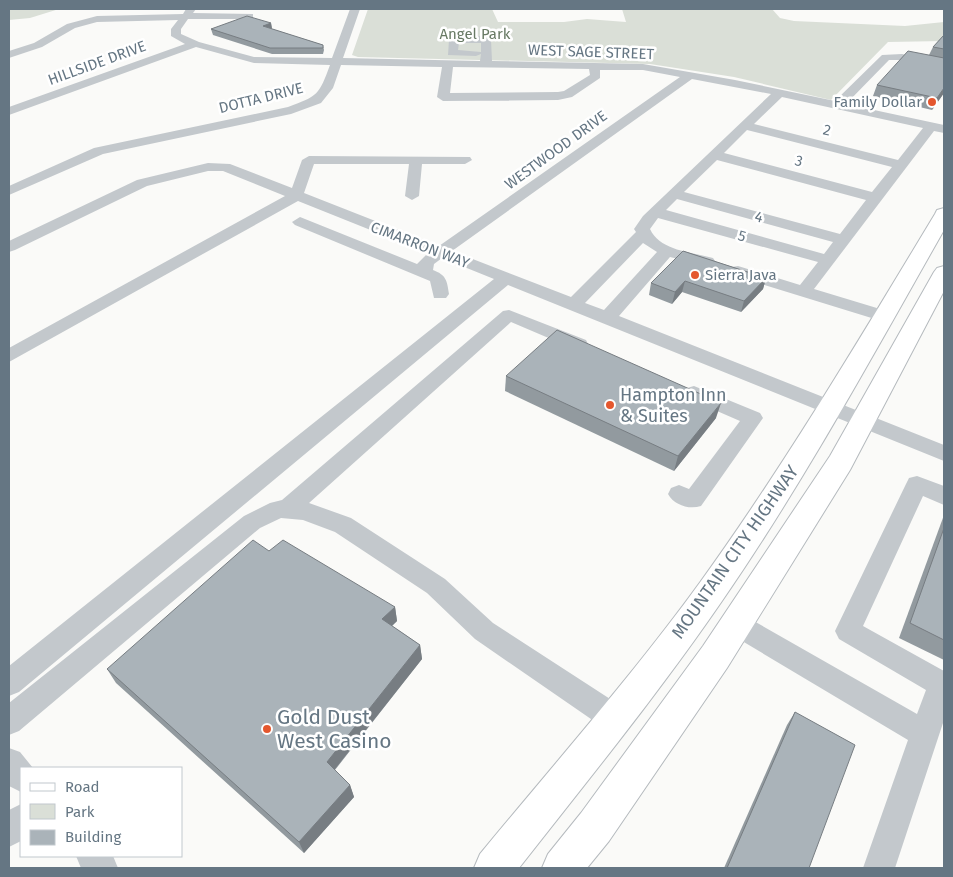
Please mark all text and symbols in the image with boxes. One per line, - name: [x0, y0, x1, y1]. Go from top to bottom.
- park label: Angel Park: [439, 25, 511, 43]
- street label: HILLSIDE DRIVE: [45, 37, 149, 89]
- street label: WEST SAGE STREET: [528, 41, 655, 63]
- street label: DOTTA DRIVE: [217, 79, 305, 117]
- place label: Family Dollar: [834, 93, 922, 111]
- marker: Family Dollar: [926, 96, 938, 108]
- street label: WESTWOOD DRIVE: [501, 107, 611, 193]
- street label: 2: [821, 120, 833, 140]
- street label: 3: [793, 151, 805, 171]
- street label: 4: [753, 207, 765, 227]
- street label: CIMARRON WAY: [368, 218, 473, 272]
- street label: 5: [736, 226, 748, 246]
- place label: Sierra Java: [705, 266, 777, 284]
- marker: Sierra Java: [689, 269, 701, 281]
- place label: Hampton Inn & Suites: [620, 384, 727, 427]
- marker: Hampton Inn & Suites: [604, 399, 616, 411]
- street label: MOUNTAIN CITY HIGHWAY: [667, 461, 803, 643]
- place label: Gold Dust West Casino: [277, 704, 392, 754]
- marker: Gold Dust West Casino: [261, 723, 273, 735]
- legend: [20, 767, 182, 857]
- text: Road: [65, 778, 100, 796]
- text: Park: [65, 803, 95, 821]
- text: Building: [65, 828, 121, 846]

